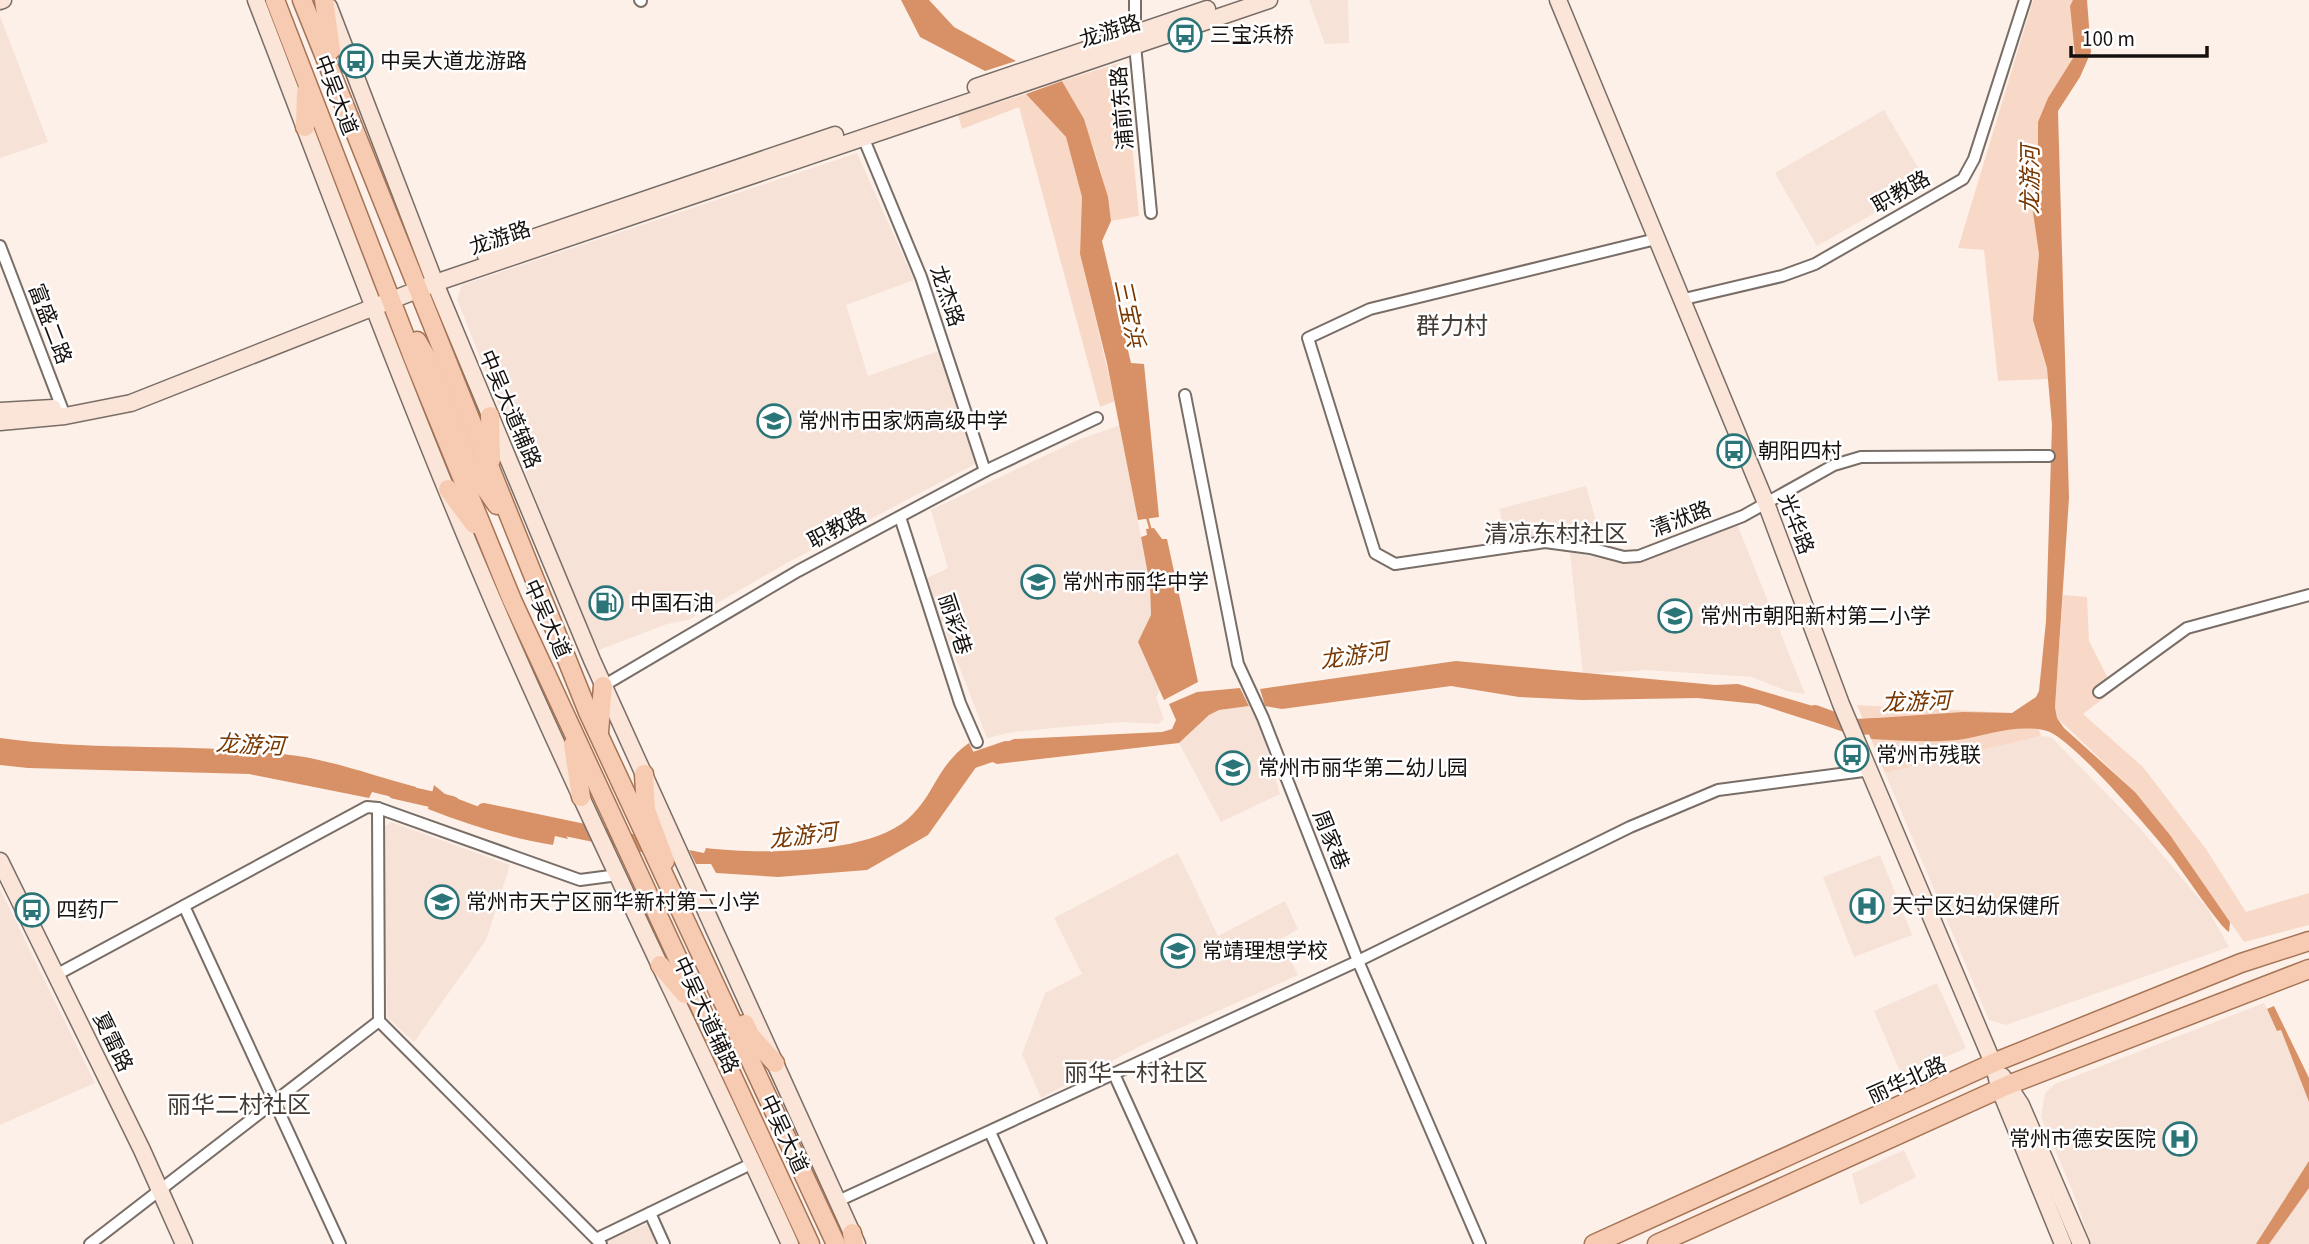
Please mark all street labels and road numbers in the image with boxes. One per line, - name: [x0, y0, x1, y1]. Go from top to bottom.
- street label: 龙游路: [1075, 7, 1145, 55]
- street label: 中吴大道: [307, 50, 365, 140]
- street label: 浦前东路: [1103, 65, 1141, 151]
- street label: 职教路: [1866, 163, 1936, 221]
- street label: 龙游路: [465, 214, 535, 262]
- street label: 龙杰路: [923, 261, 971, 331]
- street label: 富盛二路: [21, 279, 79, 369]
- street label: 中吴大道辅路: [472, 345, 548, 473]
- street label: 光华路: [1771, 489, 1821, 559]
- street label: 清洑路: [1646, 494, 1716, 544]
- street label: 职教路: [802, 500, 872, 556]
- street label: 中吴大道: [516, 575, 578, 663]
- street label: 丽彩巷: [931, 589, 979, 659]
- street label: 周家巷: [1305, 805, 1357, 875]
- street label: 中吴大道辅路: [666, 952, 746, 1078]
- street label: 夏雷路: [86, 1007, 140, 1077]
- street label: 丽华北路: [1863, 1049, 1951, 1111]
- street label: 中吴大道: [753, 1090, 815, 1178]

